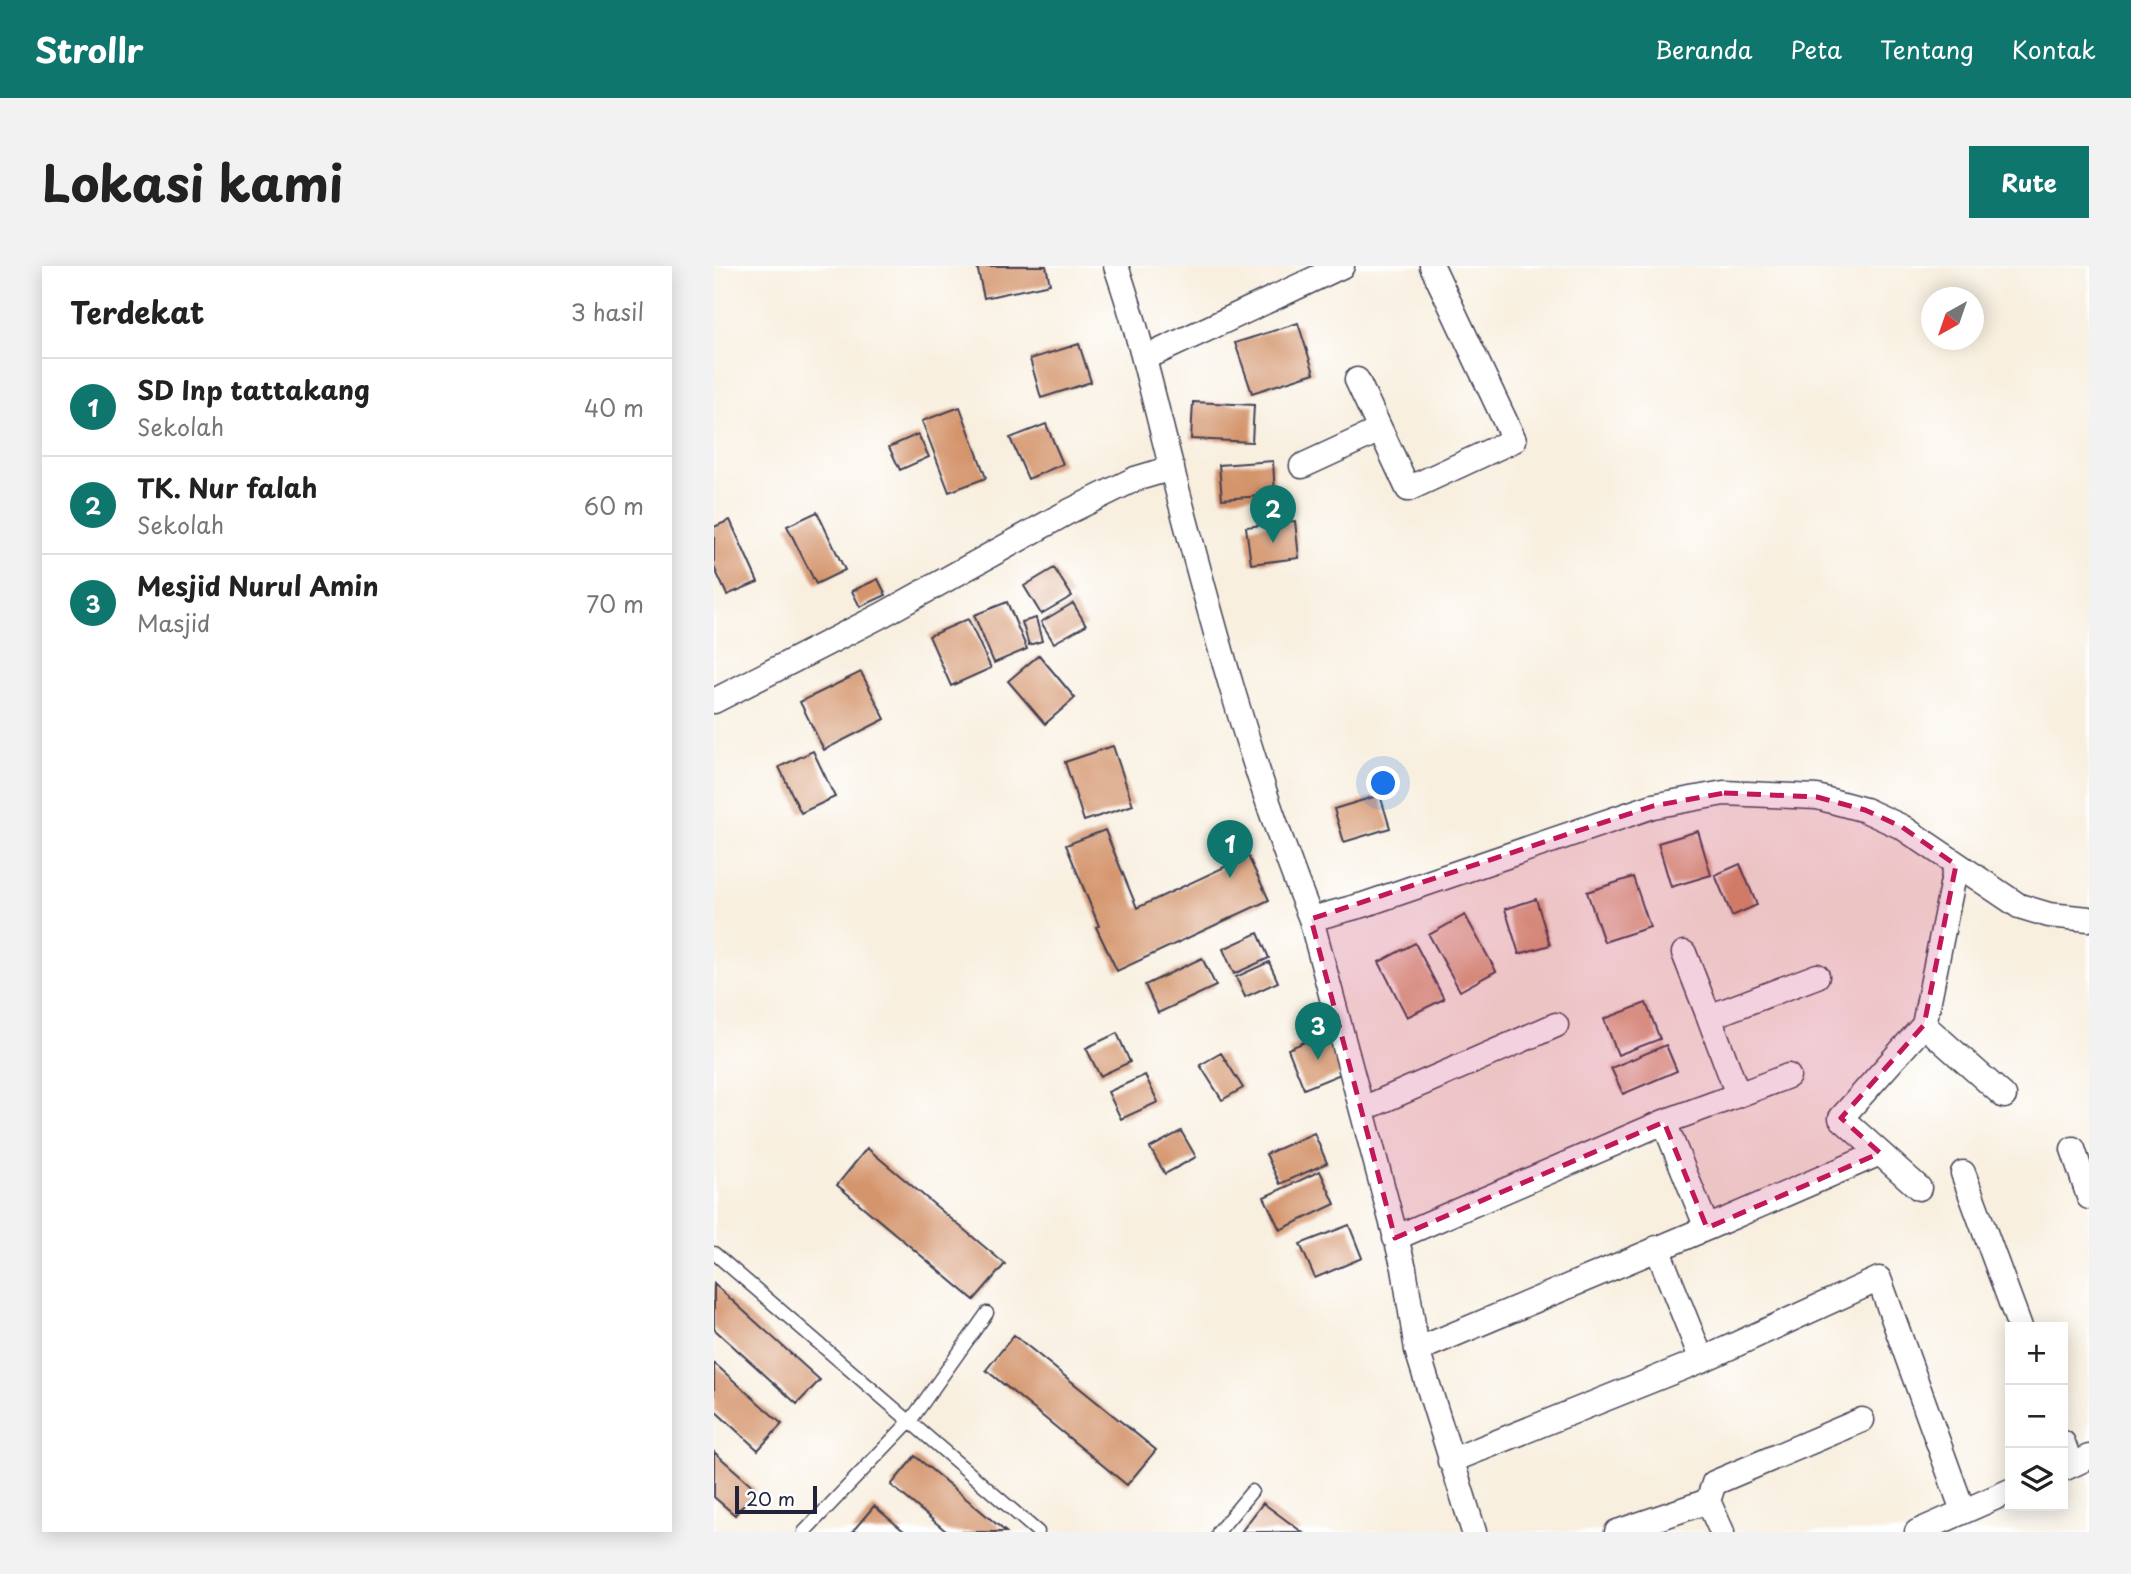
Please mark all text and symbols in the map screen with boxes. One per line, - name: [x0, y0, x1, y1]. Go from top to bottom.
- text: Strollr: [35, 24, 144, 74]
- text: Beranda: [1655, 31, 1752, 67]
- text: Peta: [1790, 31, 1842, 67]
- text: Tentang: [1880, 31, 1974, 67]
- text: Kontak: [2012, 31, 2096, 67]
- text: Lokasi kami: [42, 145, 343, 219]
- button: Rute: [1969, 146, 2089, 218]
- north arrow: [1921, 287, 1984, 350]
- text: Terdekat: [70, 289, 205, 334]
- text: 3 hasil: [571, 294, 644, 329]
- text: SD Inp tattakang: [137, 370, 370, 409]
- text: 1: [88, 390, 99, 425]
- text: 40 m: [584, 390, 644, 425]
- text: Sekolah: [137, 409, 224, 444]
- text: TK. Nur falah: [137, 468, 317, 507]
- pin: 2: [1250, 485, 1296, 543]
- text: 2: [85, 488, 101, 523]
- text: 60 m: [584, 488, 644, 523]
- text: Sekolah: [137, 507, 224, 542]
- text: Mesjid Nurul Amin: [137, 566, 379, 605]
- text: 3: [85, 586, 101, 621]
- text: 70 m: [586, 586, 644, 621]
- text: Masjid: [137, 605, 211, 640]
- your location: [1366, 766, 1400, 800]
- pin: 1: [1207, 820, 1253, 878]
- pin: 3: [1295, 1002, 1341, 1060]
- map controls: [2005, 1322, 2068, 1511]
- button: +: [2005, 1322, 2068, 1385]
- button: −: [2005, 1385, 2068, 1448]
- button: layers: [2005, 1448, 2068, 1511]
- scale bar: [735, 1483, 817, 1515]
- text: 20 m: [746, 1484, 795, 1512]

